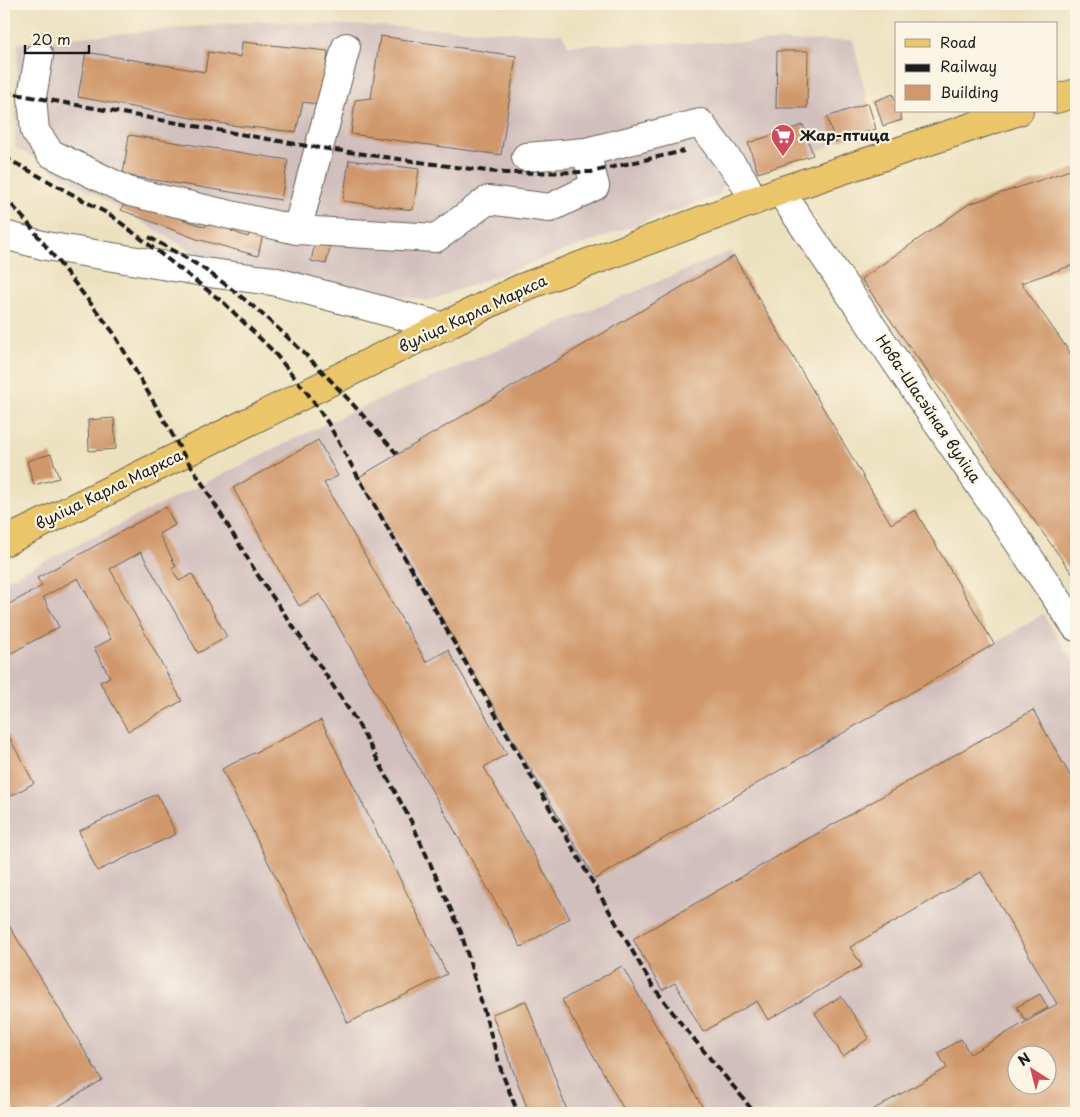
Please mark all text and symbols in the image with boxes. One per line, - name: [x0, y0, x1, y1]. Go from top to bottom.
- scale bar: [25, 22, 89, 54]
- legend: [895, 22, 1058, 112]
- text: 20 m: [32, 27, 71, 50]
- text: Road: [940, 30, 976, 53]
- text: Railway: [940, 54, 997, 77]
- text: Building: [940, 80, 999, 103]
- supermarket icon: Жар-птица: [770, 123, 796, 157]
- place label: Жар-птица: [799, 123, 890, 146]
- street label: вуліца Карла Маркса: [394, 268, 551, 357]
- street label: Нова-Шасэйная вуліца: [871, 329, 988, 488]
- street label: вуліца Карла Маркса: [31, 443, 187, 534]
- north arrow: [1008, 1044, 1058, 1094]
- text: N: [1013, 1047, 1035, 1071]

